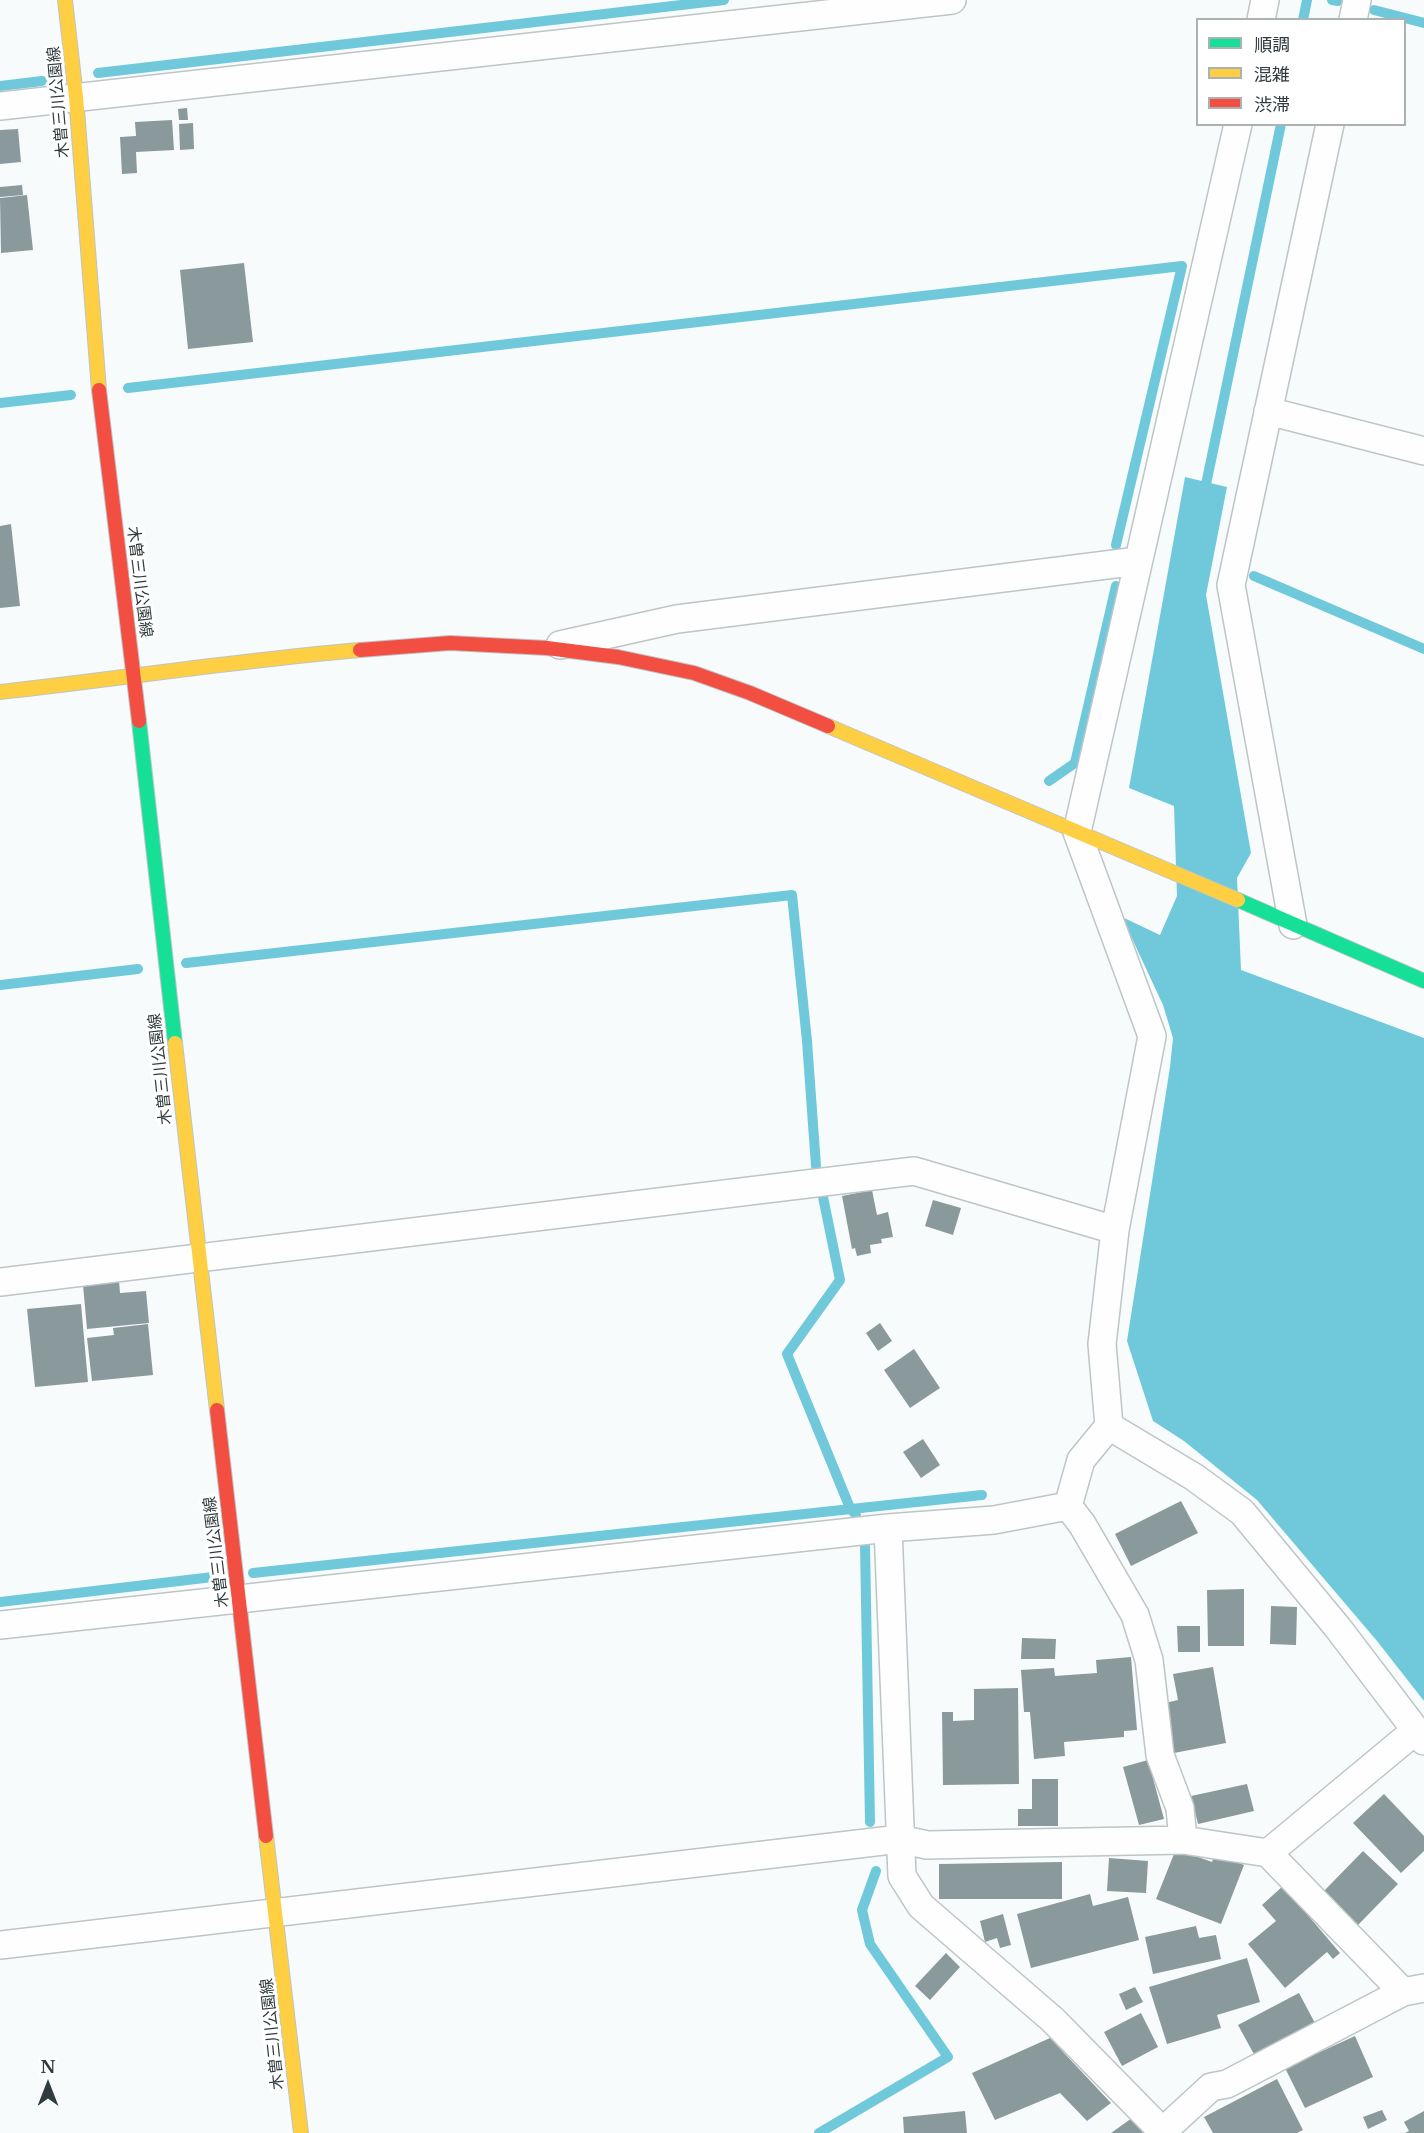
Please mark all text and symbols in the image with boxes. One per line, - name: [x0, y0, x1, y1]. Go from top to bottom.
- legend: [1196, 18, 1406, 126]
- text: 順調: [1254, 34, 1290, 56]
- street label: 木曽三川公園線: [45, 45, 73, 159]
- text: 混雑: [1254, 64, 1290, 86]
- text: 渋滞: [1254, 94, 1290, 116]
- street label: 木曽三川公園線: [123, 525, 155, 639]
- street label: 木曽三川公園線: [146, 1012, 176, 1126]
- street label: 木曽三川公園線: [201, 1495, 233, 1609]
- street label: 木曽三川公園線: [258, 1977, 288, 2091]
- north arrow: [18, 2055, 78, 2115]
- text: N: [40, 2057, 56, 2077]

